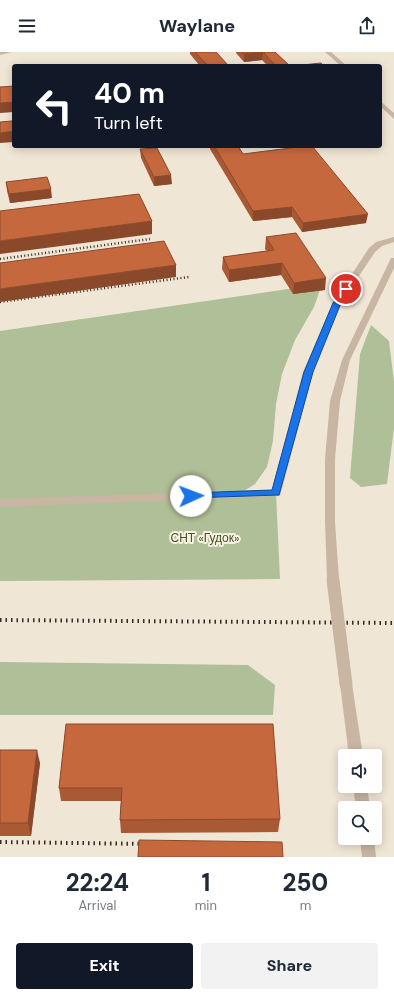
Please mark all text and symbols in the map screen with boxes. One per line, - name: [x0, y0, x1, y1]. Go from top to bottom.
- text: Waylane: [159, 14, 235, 38]
- icon: menu: [16, 15, 38, 37]
- icon: share: [356, 15, 378, 37]
- text: 40 m: [94, 75, 165, 112]
- icon: left: [28, 80, 80, 132]
- text: Turn left: [94, 111, 163, 135]
- pin: [329, 272, 363, 306]
- icon: arrive: [335, 278, 357, 300]
- position arrow: [170, 475, 212, 517]
- park label: СНТ «Гудок»: [171, 530, 239, 546]
- map controls: [338, 749, 382, 845]
- button: sound: [338, 749, 382, 793]
- button: search: [338, 801, 382, 845]
- text: 22:24: [66, 867, 129, 898]
- text: 1: [201, 867, 210, 898]
- text: 250: [283, 867, 328, 898]
- text: Arrival: [78, 897, 116, 914]
- text: min: [195, 897, 217, 914]
- text: m: [300, 897, 311, 914]
- button: Exit: [16, 943, 193, 989]
- button: Share: [201, 943, 378, 989]

